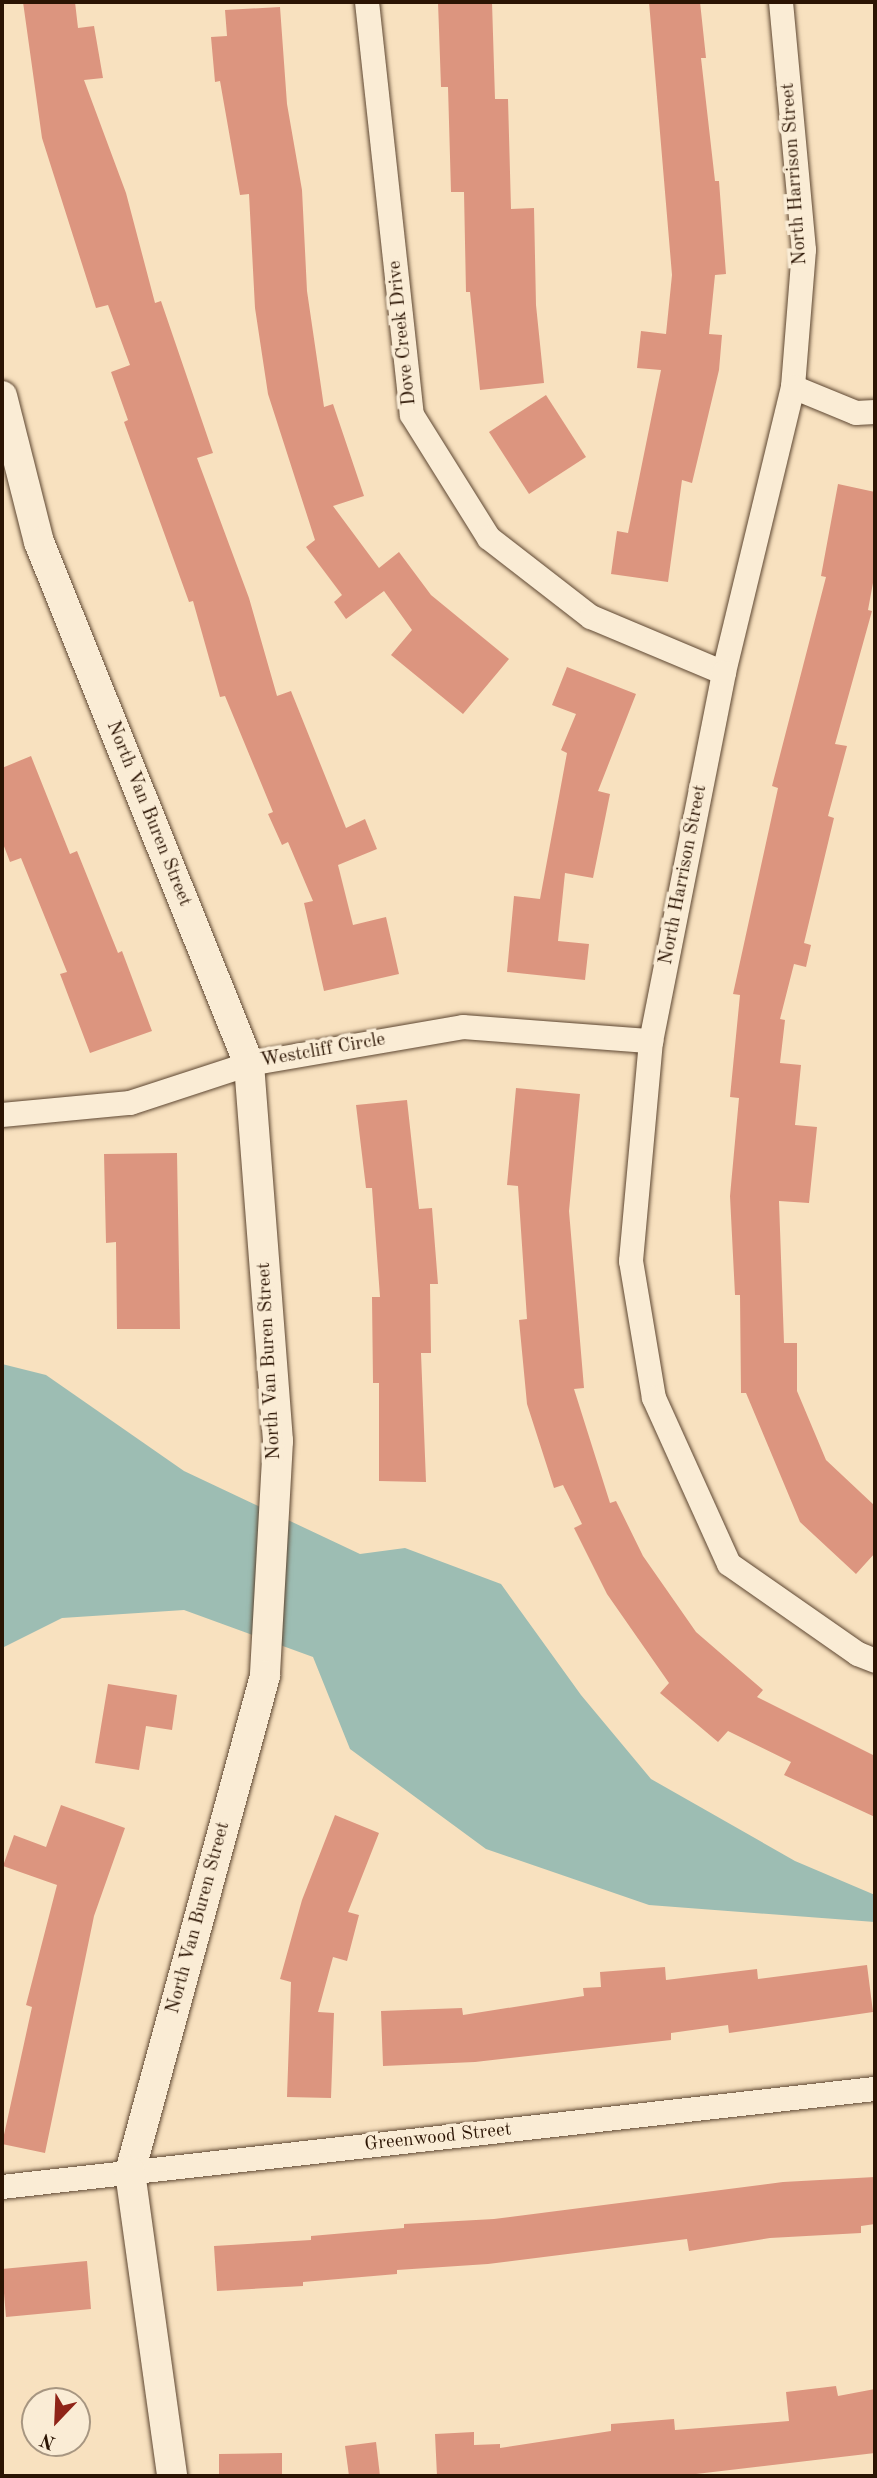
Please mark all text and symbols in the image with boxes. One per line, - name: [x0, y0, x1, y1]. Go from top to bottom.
- street label: North Harrison Street: [777, 82, 813, 266]
- street label: Dove Creek Drive: [384, 259, 422, 407]
- street label: North Van Buren Street: [100, 718, 196, 910]
- street label: North Harrison Street: [655, 783, 713, 967]
- street label: Westcliff Circle: [259, 1029, 387, 1073]
- street label: North Van Buren Street: [253, 1262, 287, 1460]
- street label: North Van Buren Street: [162, 1819, 236, 2017]
- street label: Greenwood Street: [363, 2119, 513, 2157]
- north arrow: [21, 2387, 91, 2457]
- text: N: [38, 2428, 59, 2452]

